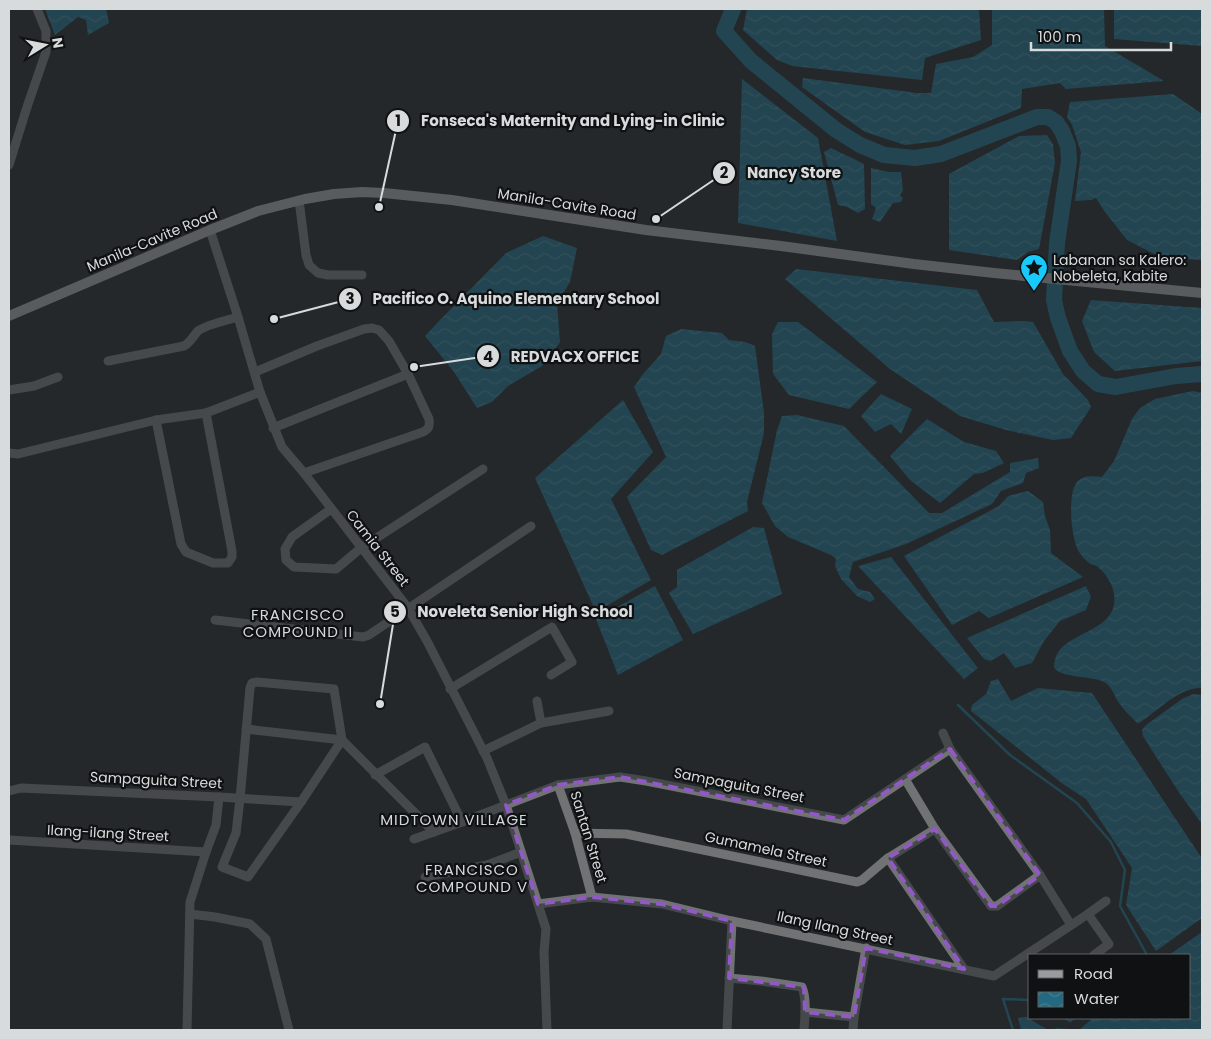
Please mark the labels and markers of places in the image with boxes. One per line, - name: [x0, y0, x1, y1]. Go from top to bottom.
- callout: Fonseca's Maternity and Lying-in Clinic: [386, 106, 734, 136]
- callout: Nancy Store: [712, 158, 851, 188]
- place label: Labanan sa Kalero: Nobeleta, Kabite: [1053, 250, 1186, 286]
- place icon: Labanan sa Kalero: Nobeleta, Kabite: [1019, 253, 1049, 292]
- callout: Pacifico O. Aquino Elementary School: [338, 284, 670, 314]
- callout: REDVACX OFFICE: [476, 341, 649, 371]
- callout: Noveleta Senior High School: [382, 597, 643, 627]

